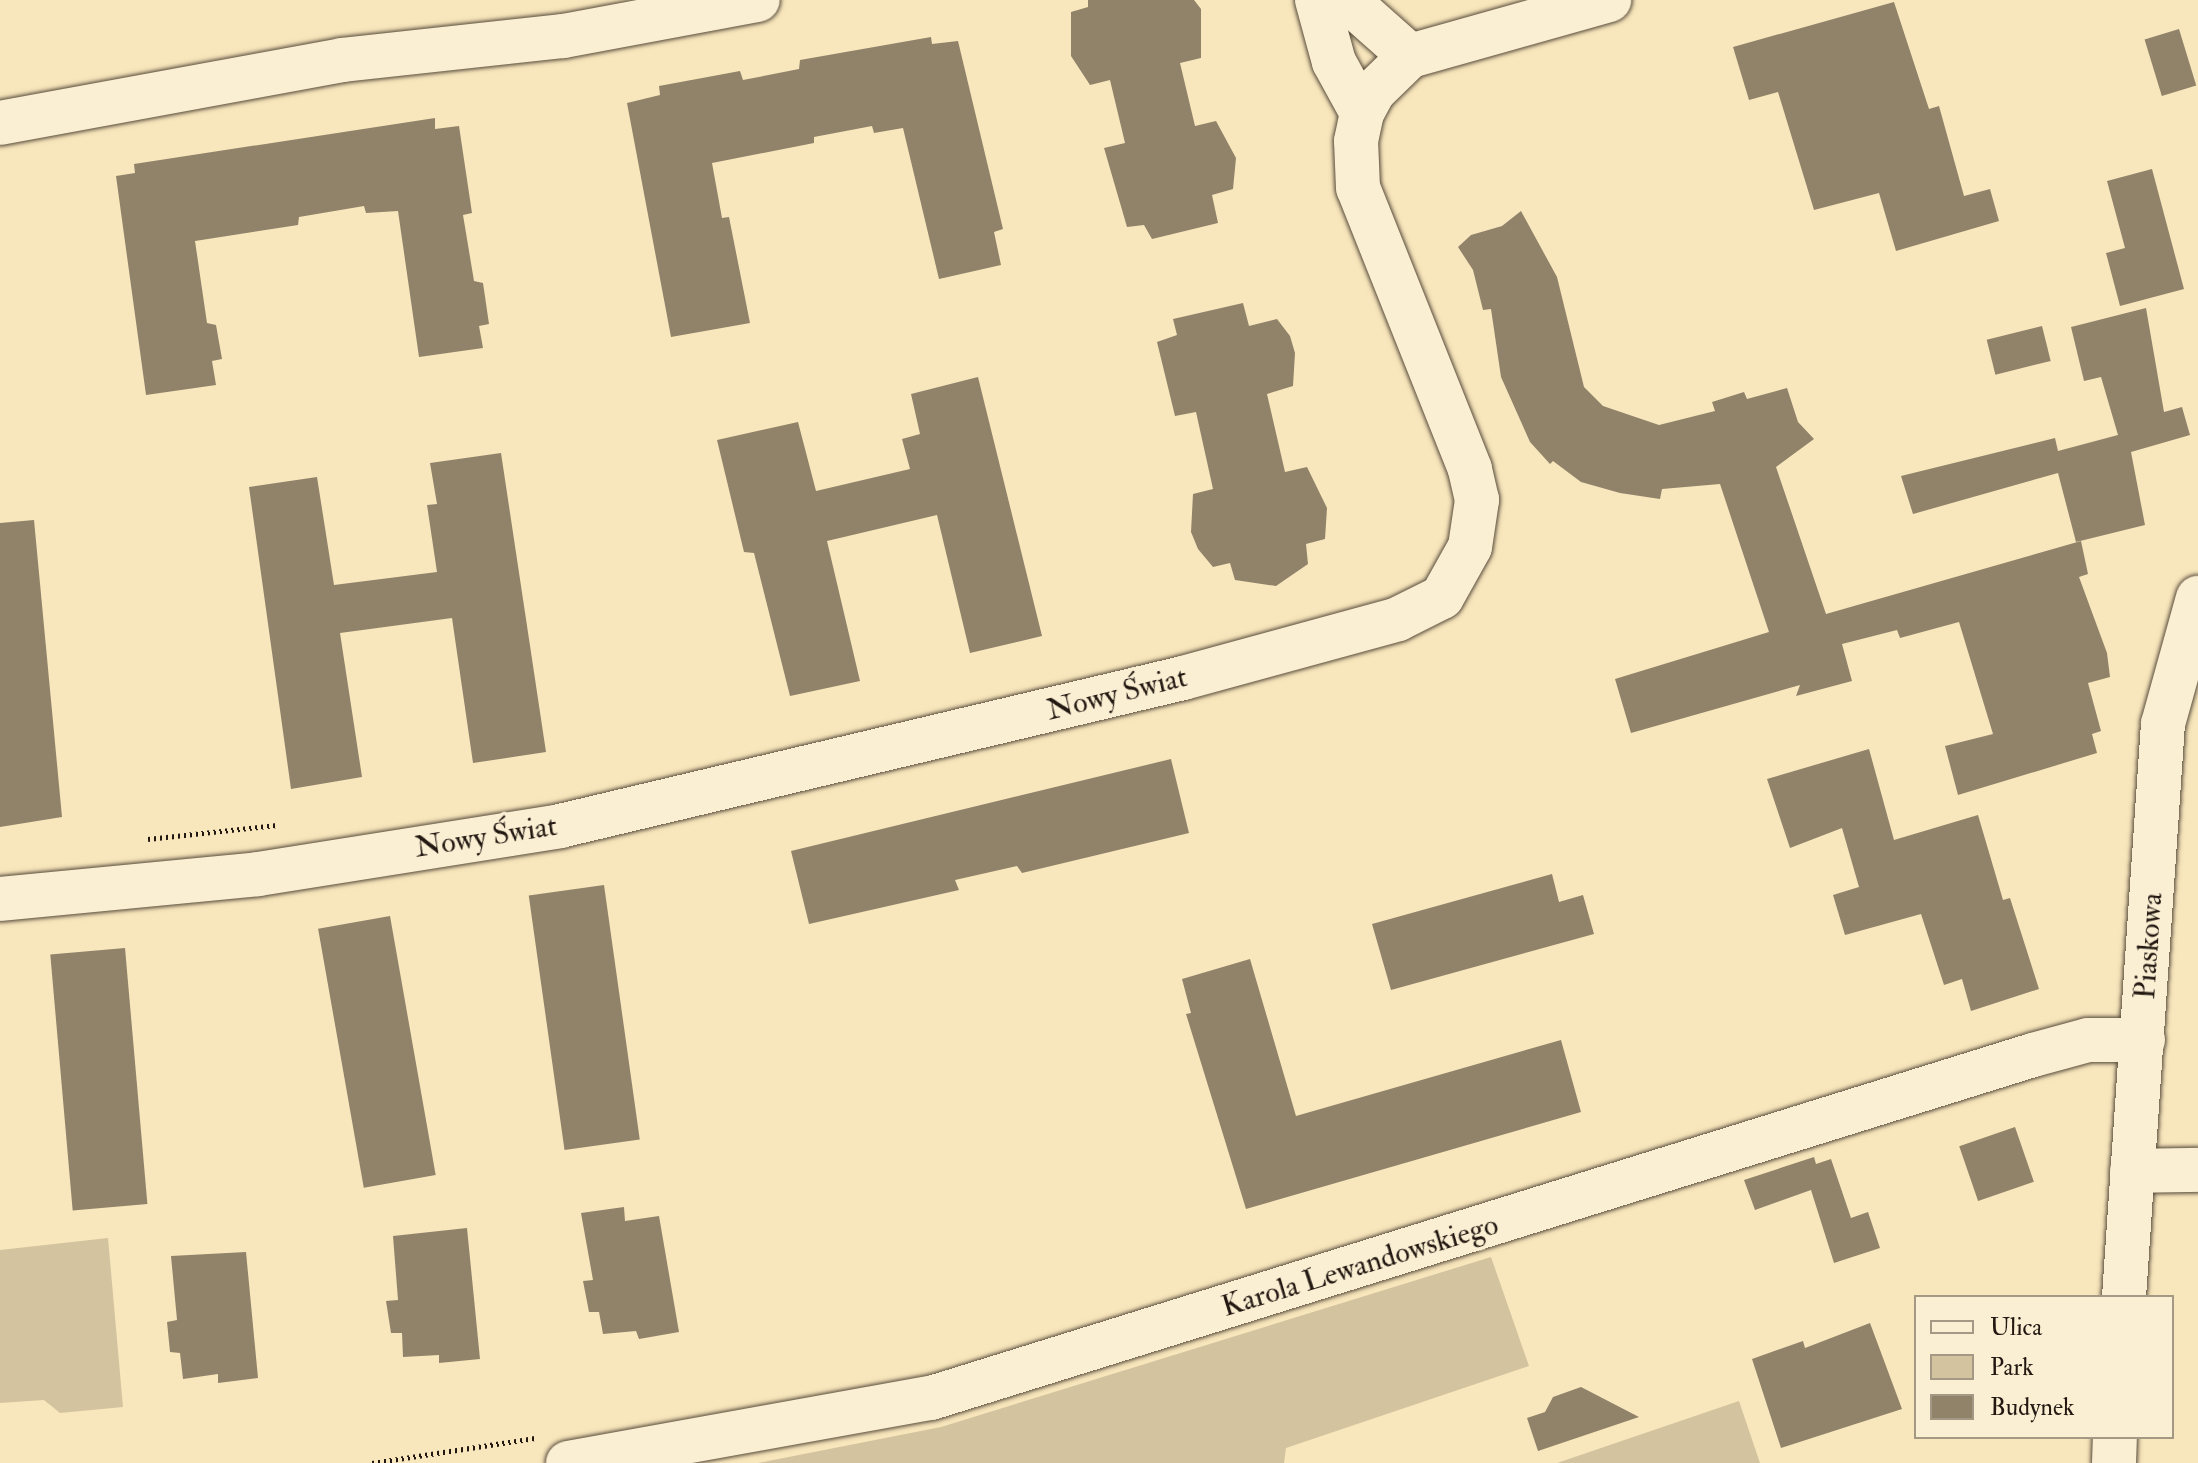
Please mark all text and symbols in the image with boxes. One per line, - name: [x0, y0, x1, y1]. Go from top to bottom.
- street label: Nowy Świat: [1043, 659, 1191, 729]
- street label: Nowy Świat: [412, 808, 560, 866]
- street label: Piaskowa: [2127, 891, 2171, 1001]
- street label: Karola Lewandowskiego: [1217, 1207, 1503, 1325]
- legend: [1914, 1295, 2174, 1439]
- text: Ulica: [1990, 1312, 2042, 1343]
- text: Park: [1990, 1352, 2034, 1383]
- text: Budynek: [1990, 1392, 2074, 1423]

